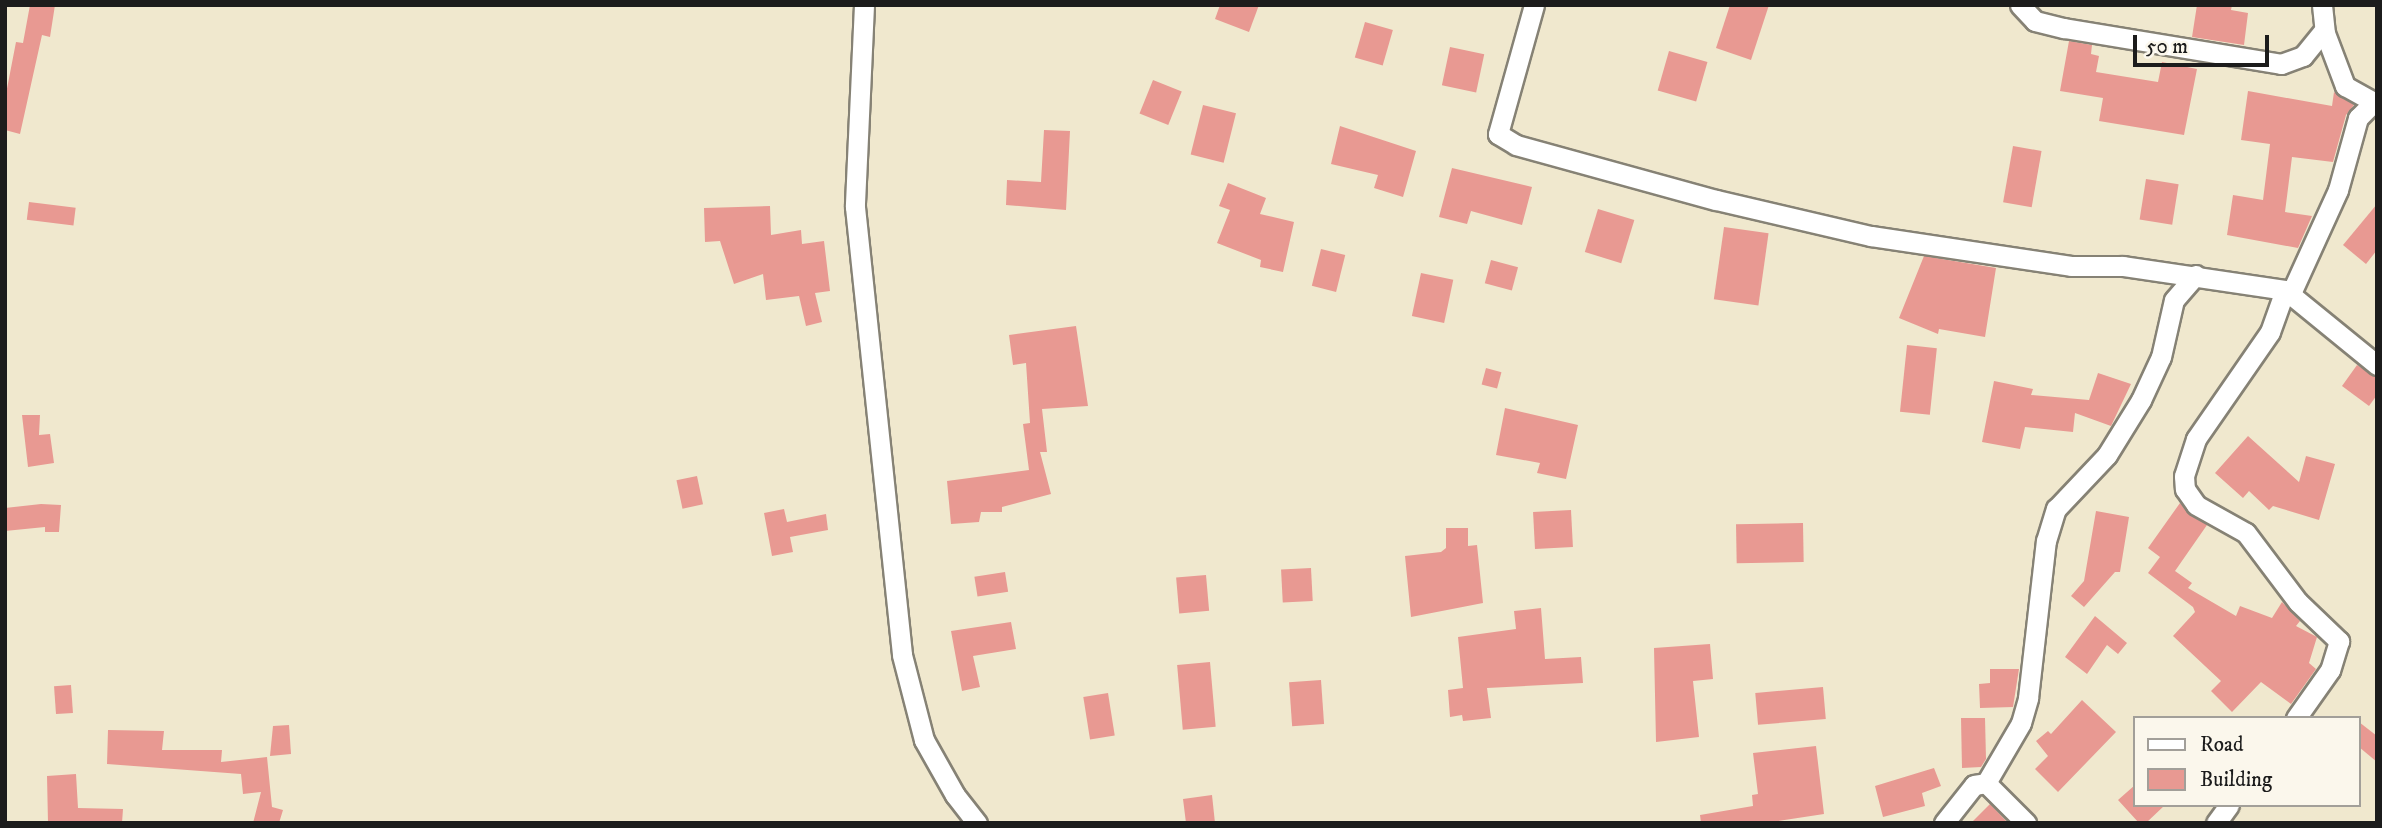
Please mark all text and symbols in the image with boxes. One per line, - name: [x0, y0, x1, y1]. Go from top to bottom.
- scale bar: [2137, 21, 2274, 65]
- text: 50 m: [2146, 34, 2188, 60]
- legend: [2134, 716, 2361, 807]
- text: Road: [2200, 732, 2244, 758]
- text: Building: [2200, 767, 2272, 793]

